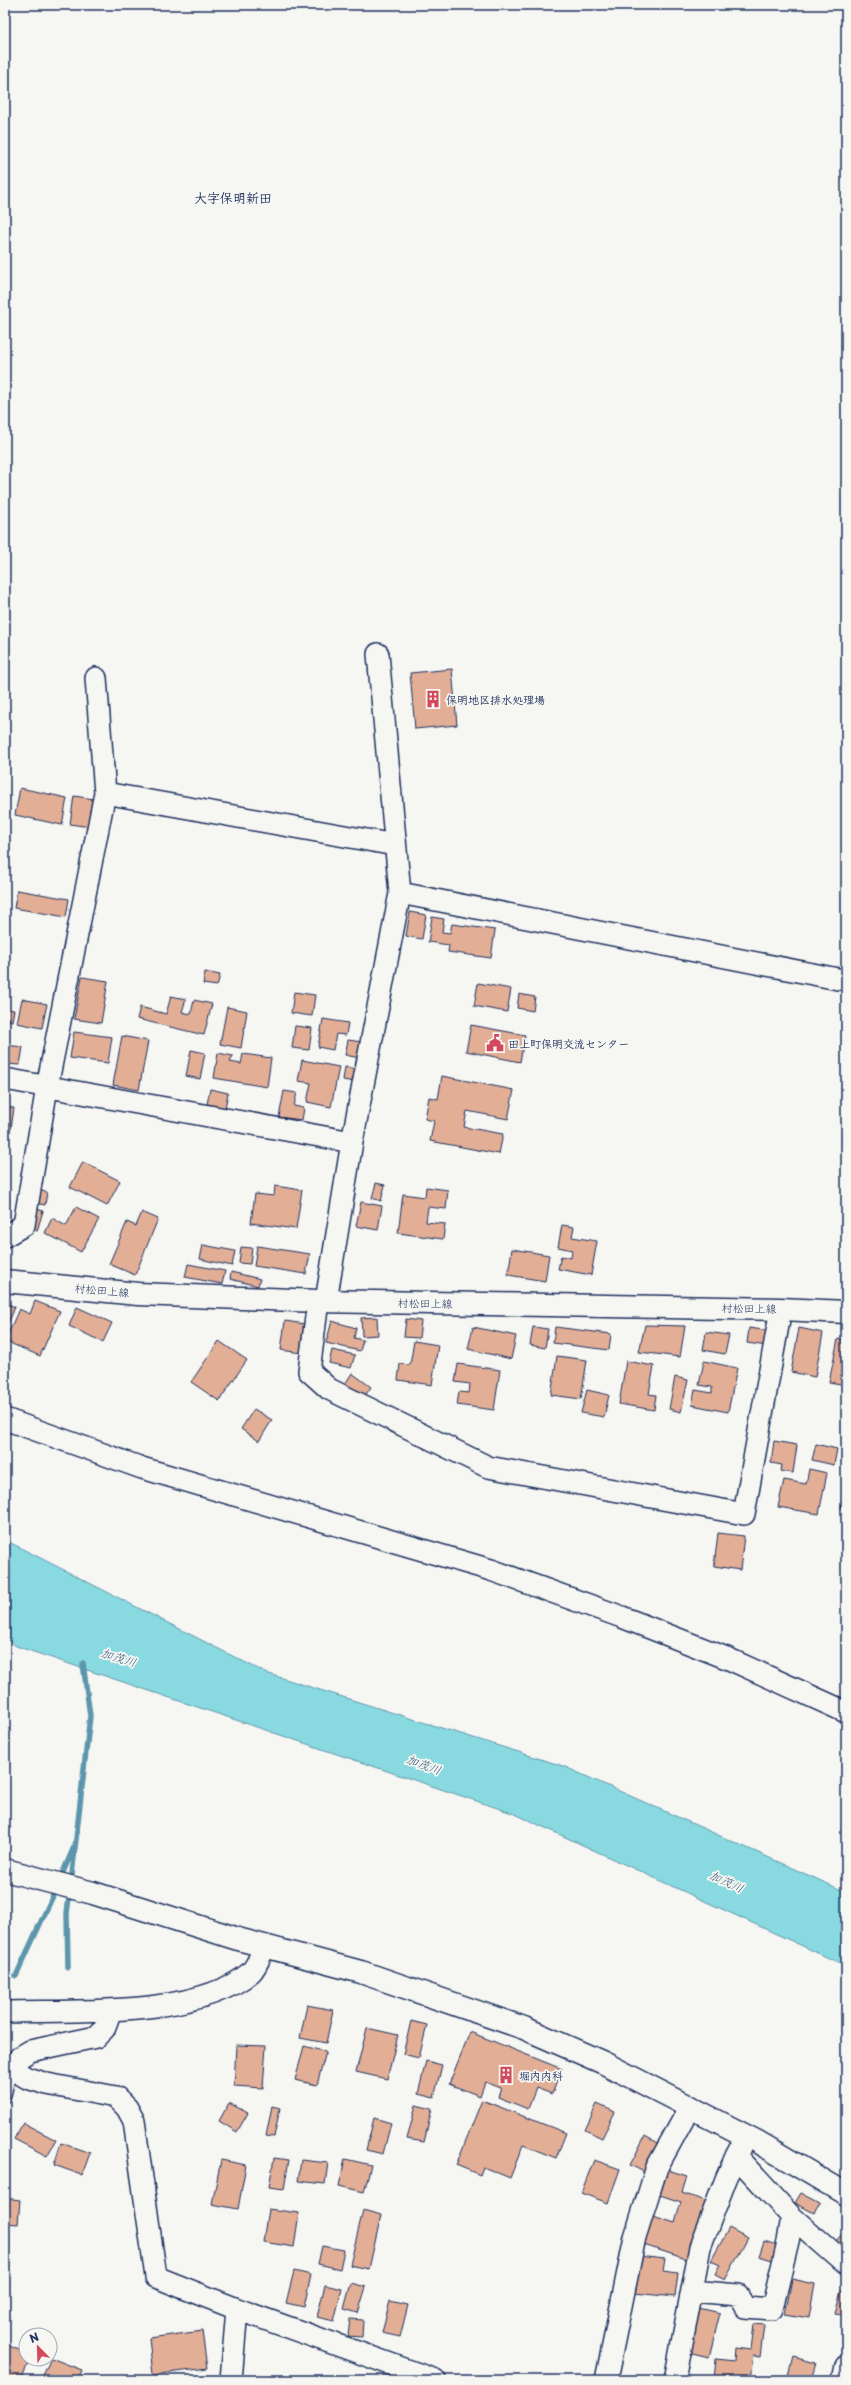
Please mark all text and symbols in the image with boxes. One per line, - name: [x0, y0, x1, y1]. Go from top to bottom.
- district label: 大字保明新田: [194, 188, 272, 207]
- building icon: 保明地区排水処理場: [423, 689, 443, 709]
- place label: 保明地区排水処理場: [446, 691, 545, 708]
- public building icon: 田上町保明交流センター: [485, 1033, 505, 1053]
- place label: 田上町保明交流センター: [508, 1035, 629, 1052]
- street label: 村松田上線: [74, 1279, 130, 1301]
- street label: 村松田上線: [397, 1294, 453, 1312]
- street label: 村松田上線: [721, 1299, 777, 1317]
- water label: 加茂川: [99, 1643, 139, 1671]
- water label: 加茂川: [404, 1749, 444, 1779]
- water label: 加茂川: [707, 1865, 747, 1897]
- building icon: 堀内内科: [496, 2065, 516, 2085]
- place label: 堀内内科: [519, 2067, 563, 2084]
- north arrow: [18, 2327, 58, 2367]
- text: N: [27, 2328, 41, 2347]

